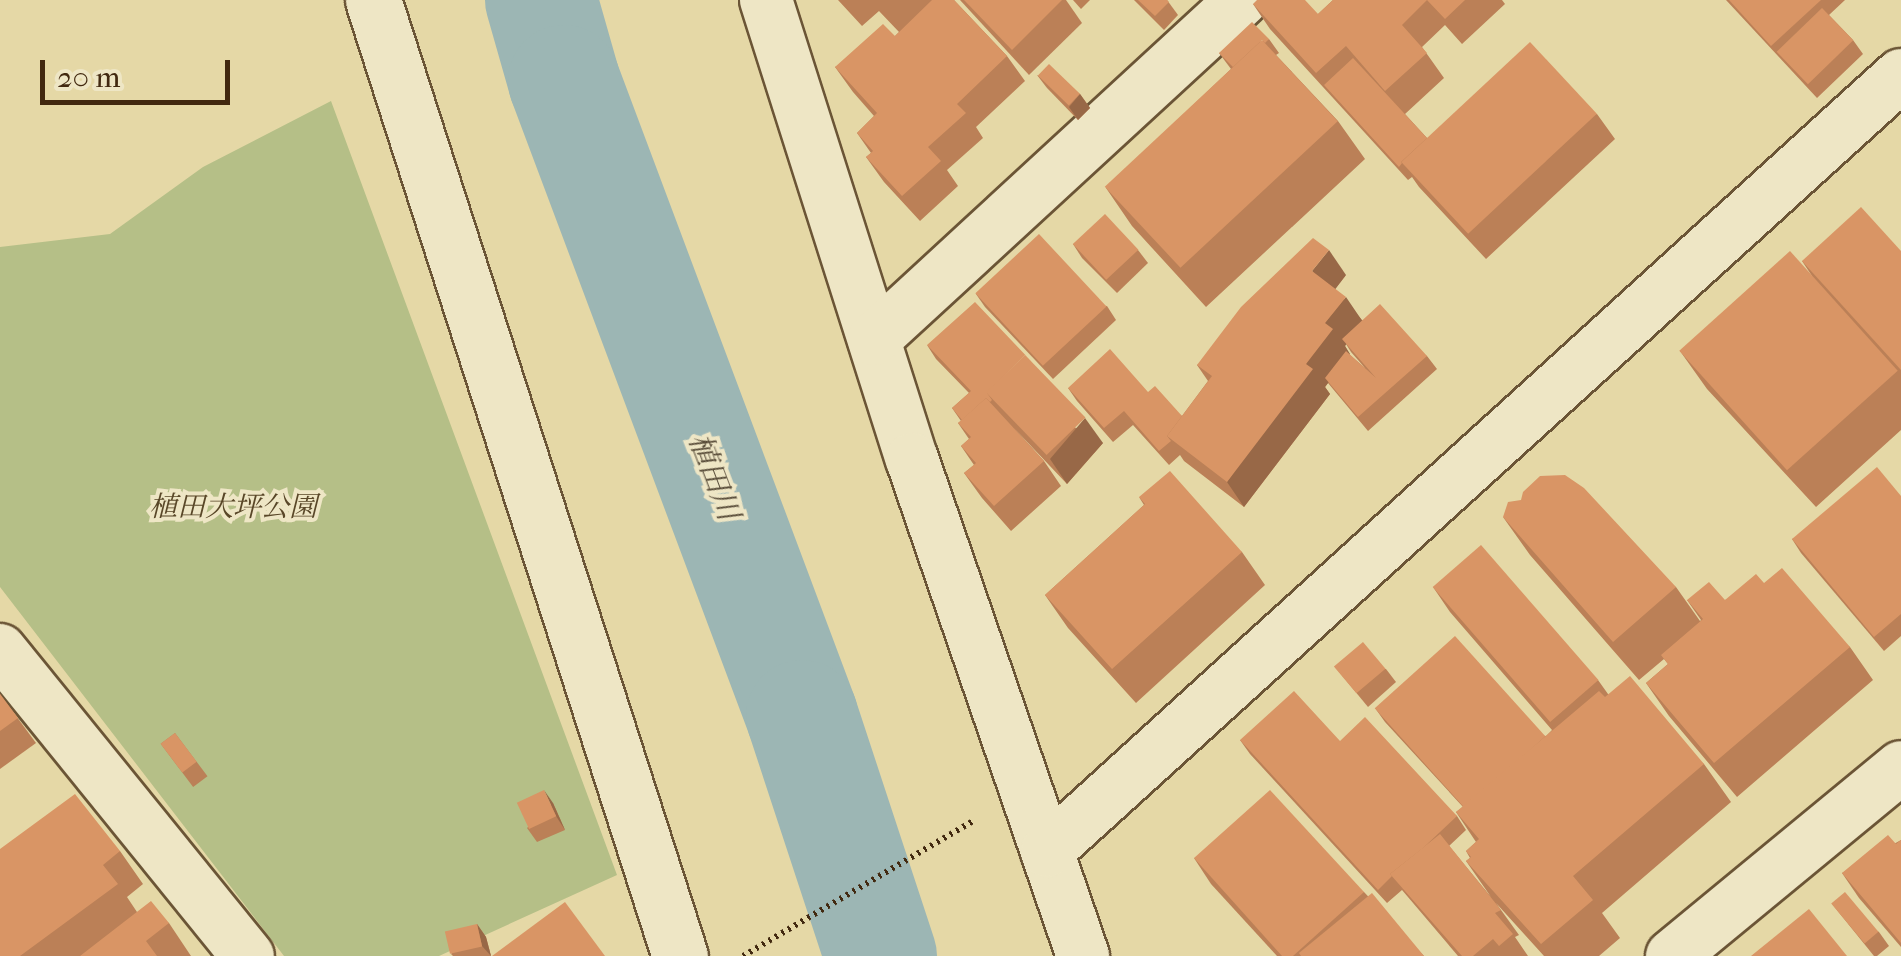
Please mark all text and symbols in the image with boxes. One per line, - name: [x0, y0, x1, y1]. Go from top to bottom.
- scale bar: [45, 40, 235, 102]
- text: 20 m: [57, 60, 120, 95]
- water label: 植田川: [680, 429, 746, 525]
- park label: 植田大坪公園: [149, 490, 317, 524]

